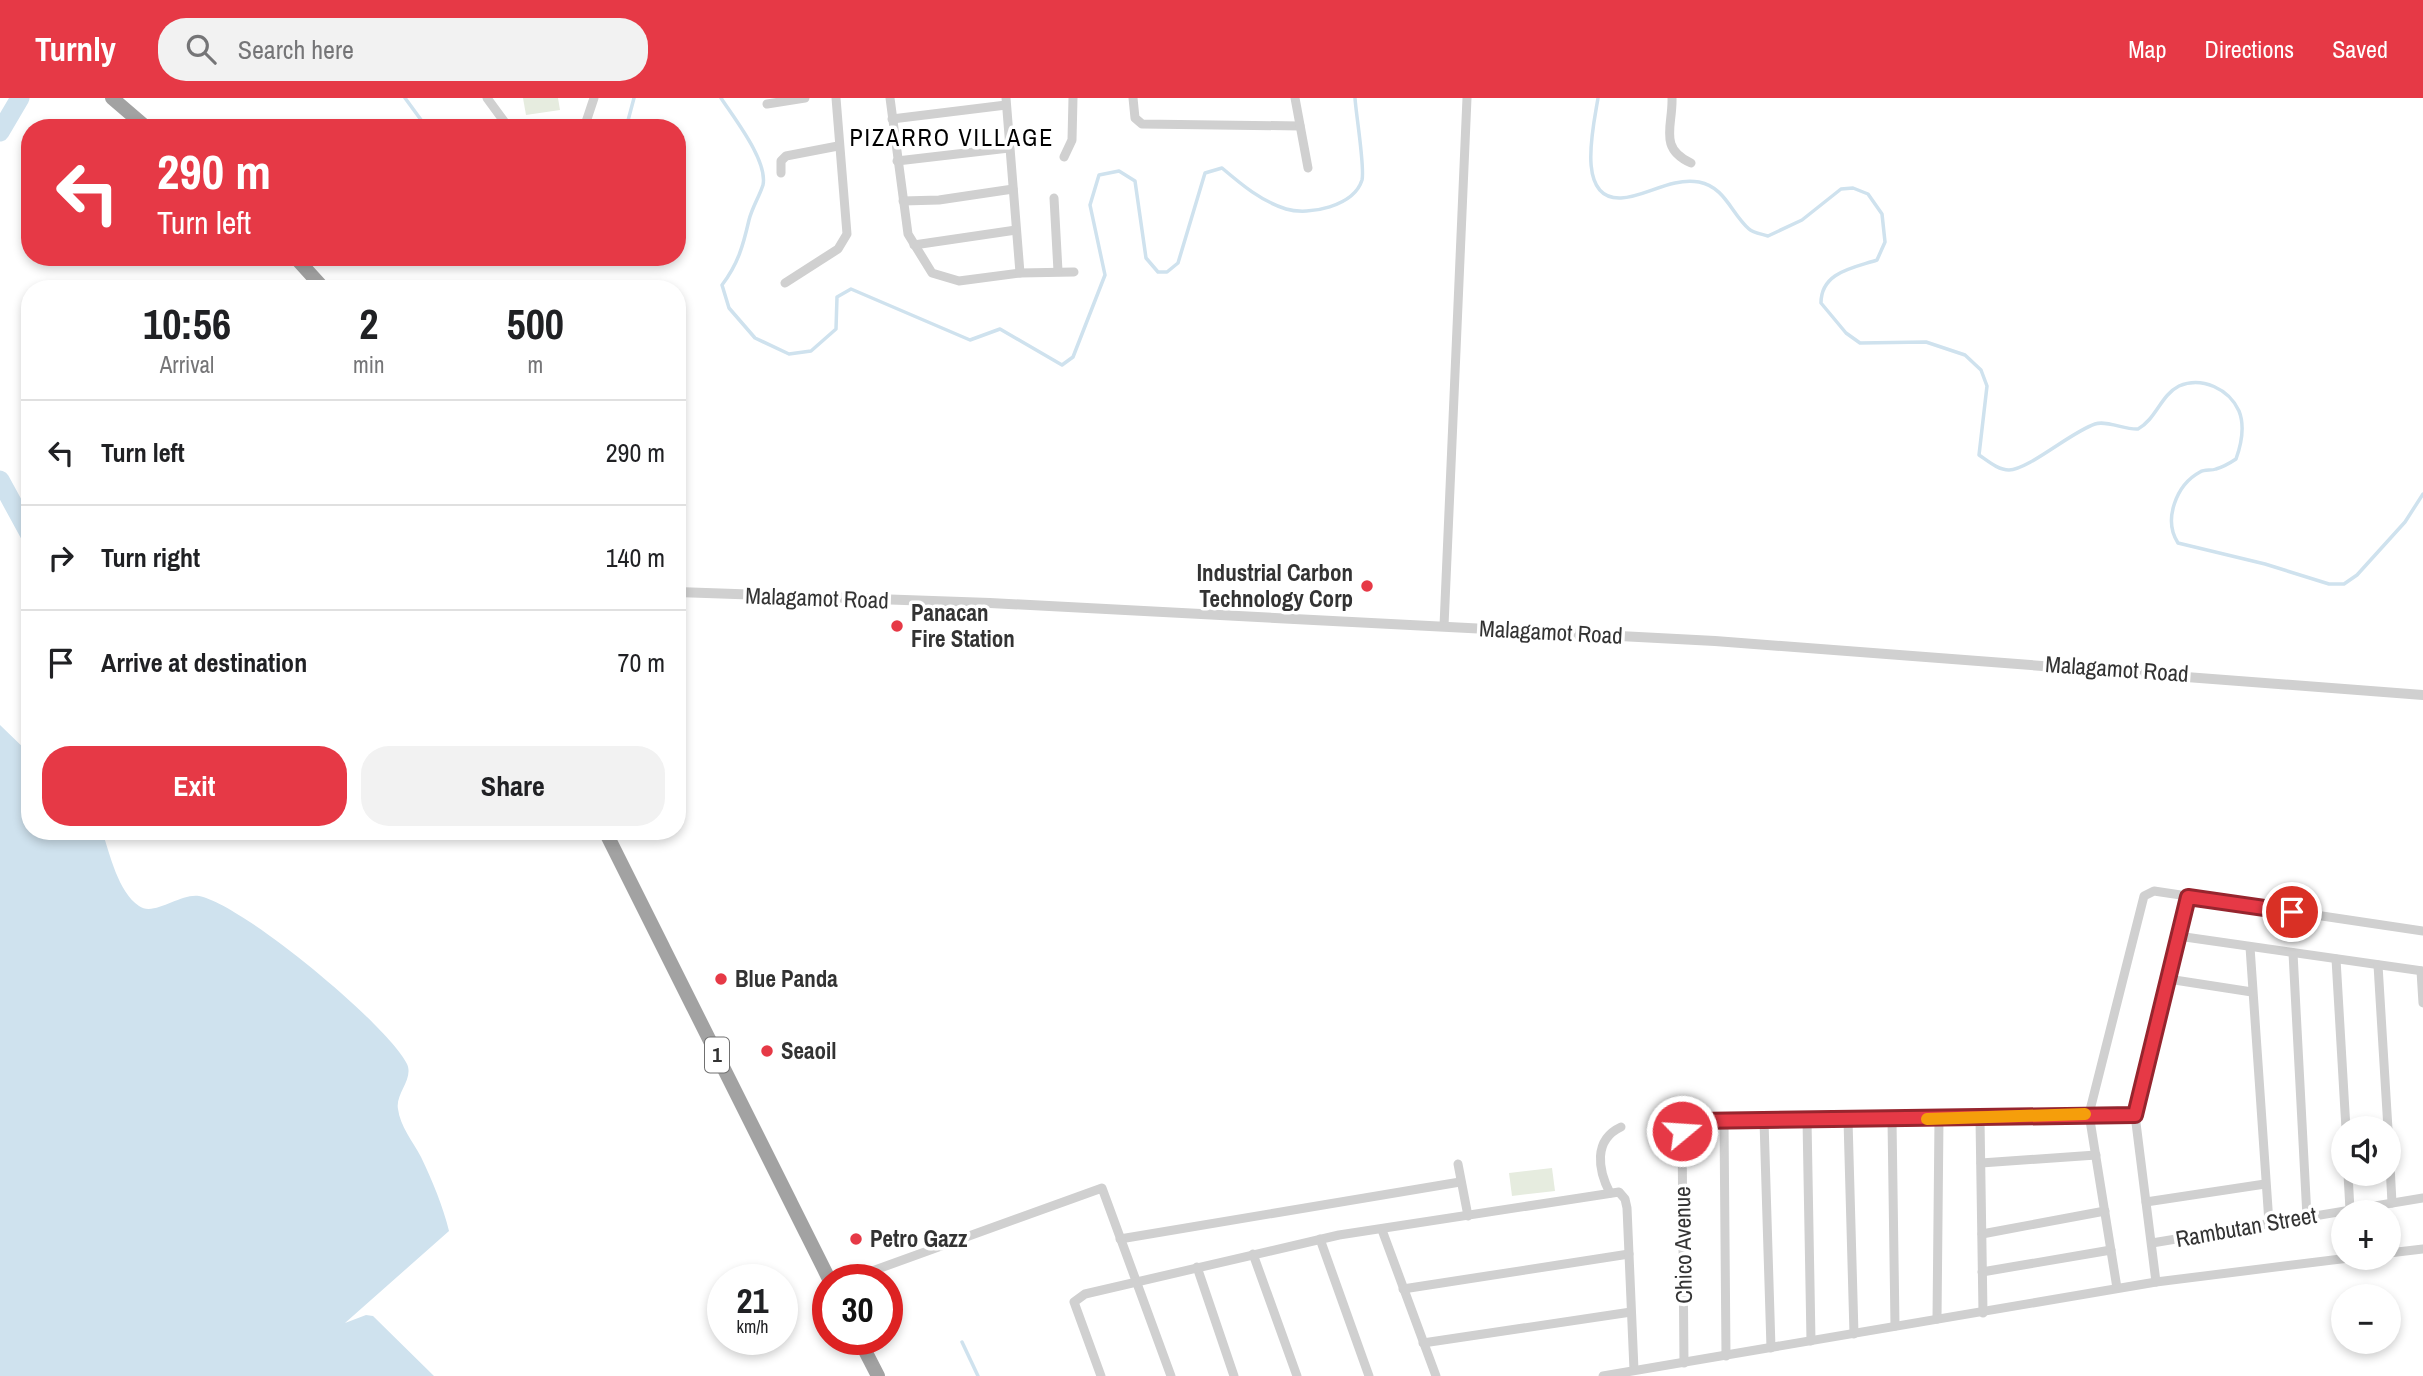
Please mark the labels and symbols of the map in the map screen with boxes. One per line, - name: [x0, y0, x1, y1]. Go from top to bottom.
- district label: PIZARRO VILLAGE: [849, 121, 1055, 153]
- place label: Industrial Carbon Technology Corp: [1197, 557, 1353, 614]
- marker: Industrial Carbon Technology Corp: [1359, 578, 1375, 594]
- street label: Malagamot Road: [745, 580, 889, 615]
- place label: Panacan Fire Station: [911, 597, 1015, 654]
- street label: Malagamot Road: [1479, 612, 1624, 651]
- marker: Panacan Fire Station: [889, 618, 905, 634]
- street label: Malagamot Road: [2044, 648, 2190, 689]
- pin: [2262, 882, 2322, 942]
- place label: Blue Panda: [735, 963, 838, 994]
- marker: Blue Panda: [713, 971, 729, 987]
- place label: Seaoil: [781, 1035, 837, 1066]
- road number: 1: [705, 1038, 729, 1072]
- marker: Seaoil: [759, 1043, 775, 1059]
- position arrow: [1645, 1094, 1719, 1168]
- street label: Chico Avenue: [1666, 1186, 1699, 1304]
- street label: Rambutan Street: [2173, 1199, 2319, 1254]
- place label: Petro Gazz: [870, 1223, 968, 1254]
- marker: Petro Gazz: [848, 1231, 864, 1247]
- speed limit sign: 30: [812, 1264, 903, 1355]

